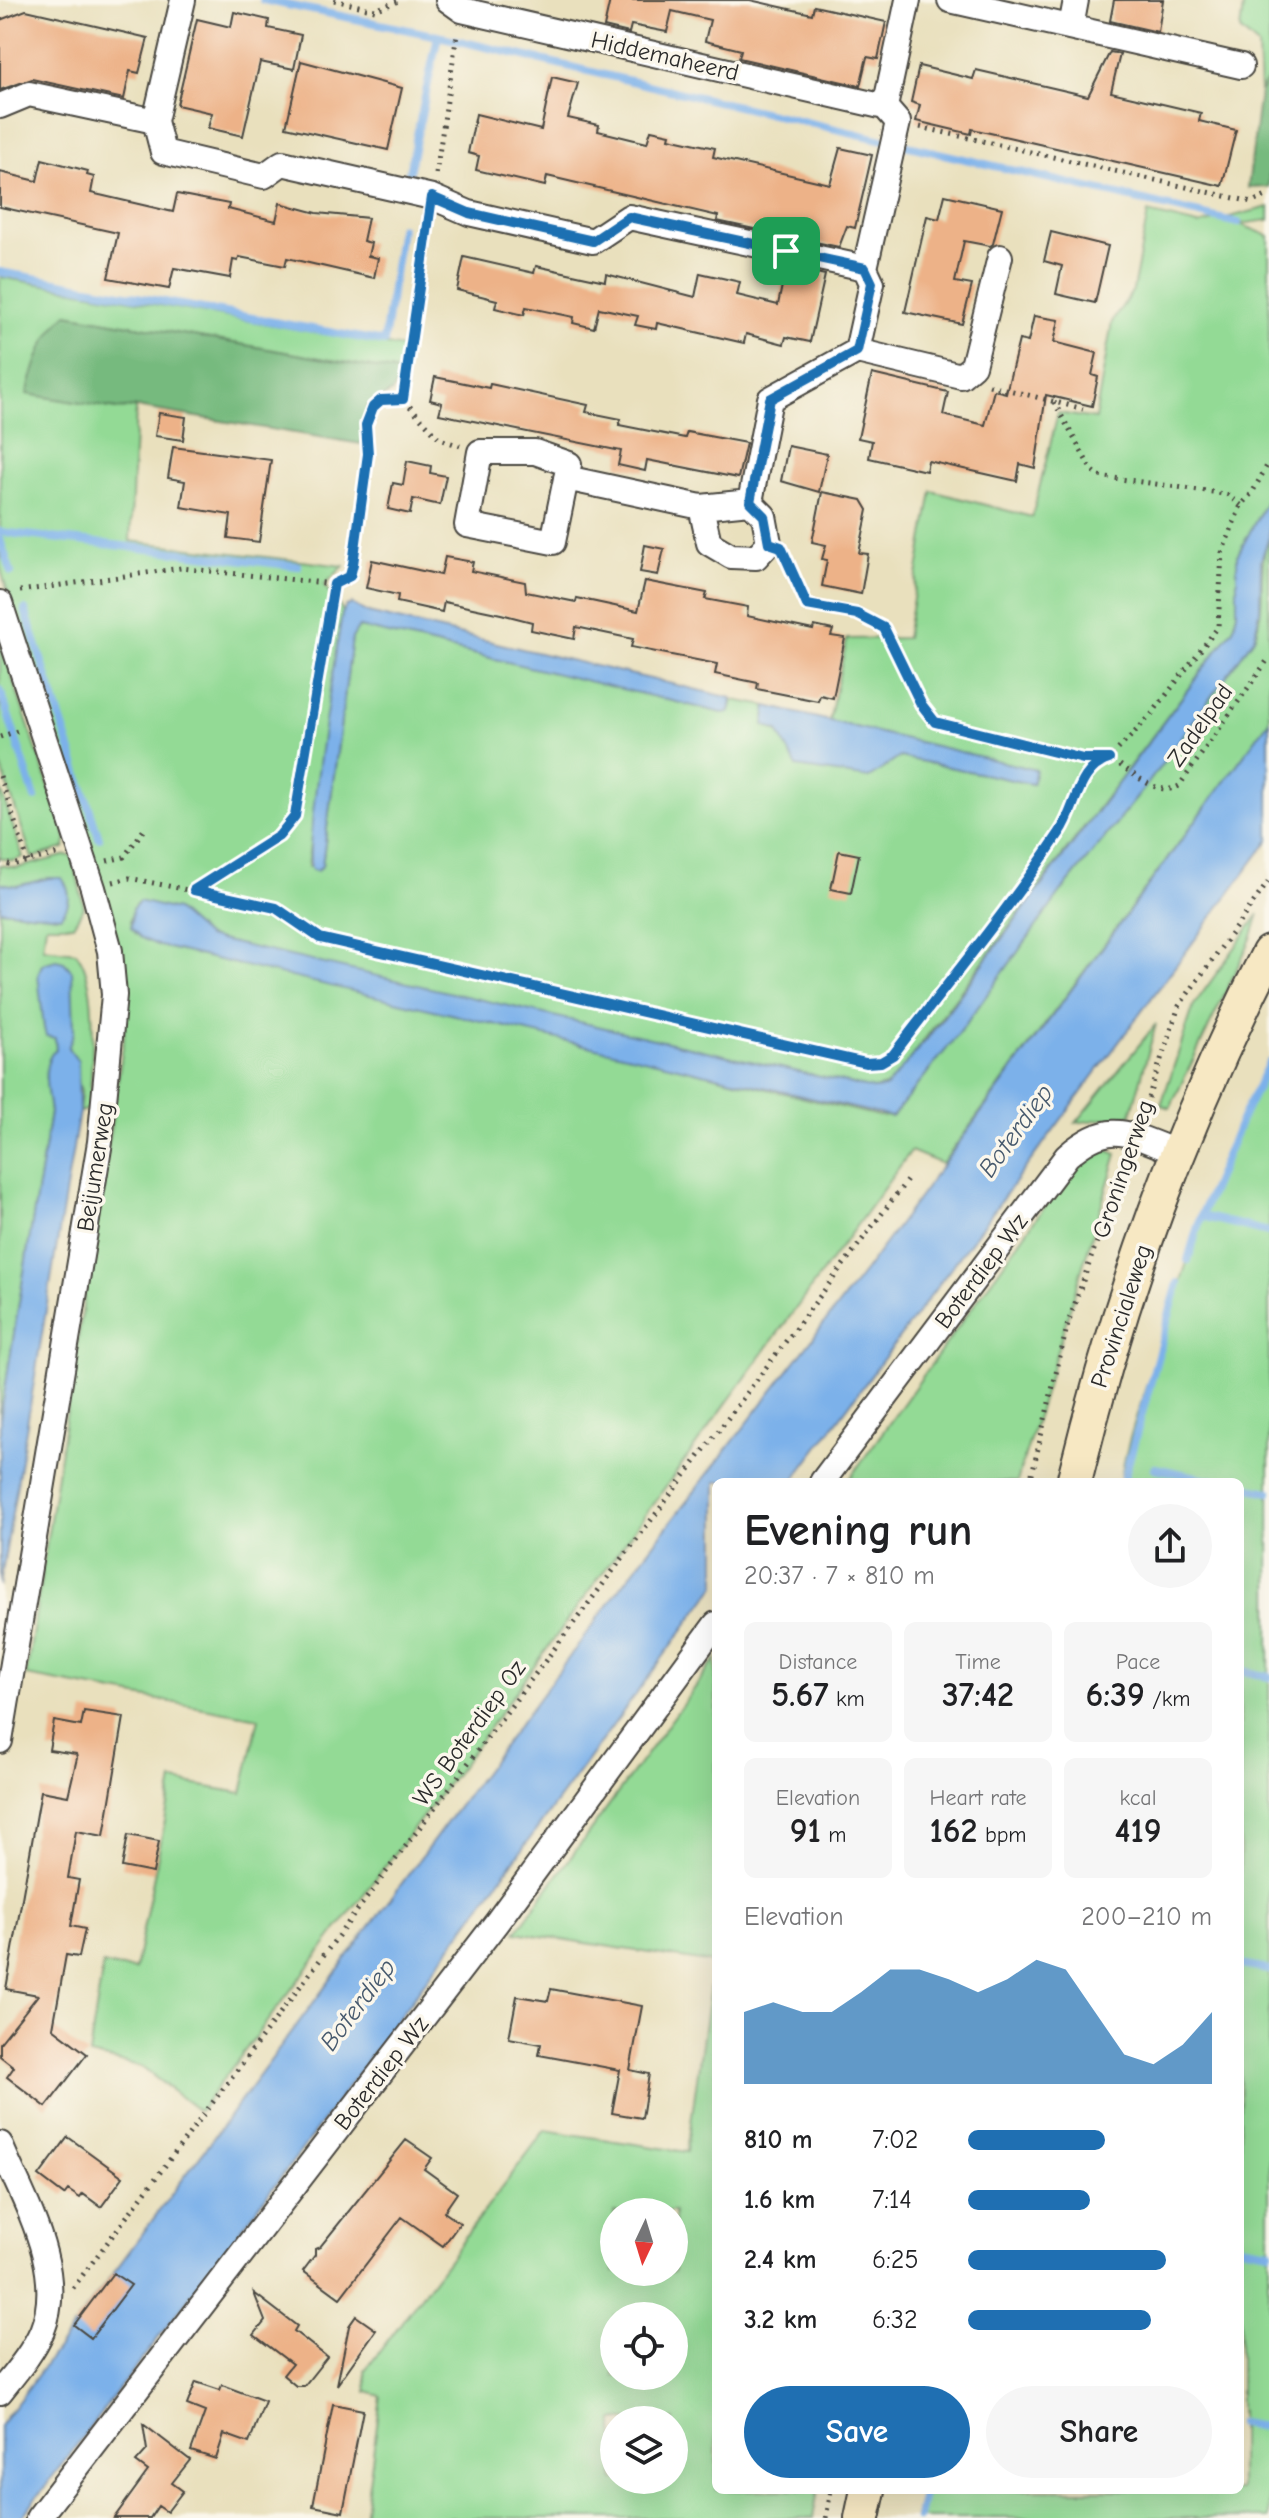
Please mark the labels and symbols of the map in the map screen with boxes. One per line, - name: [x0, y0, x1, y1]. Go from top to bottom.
- street label: Hiddemaheerd: [588, 25, 742, 87]
- pin: [752, 217, 820, 285]
- street label: Zadelpad: [1162, 678, 1238, 772]
- water label: Boterdiep: [972, 1079, 1060, 1183]
- street label: Groningerweg: [1086, 1096, 1160, 1242]
- street label: Beijumerweg: [71, 1100, 119, 1234]
- street label: Boterdiep Wz: [929, 1208, 1034, 1334]
- street label: Provincialeweg: [1085, 1241, 1157, 1391]
- street label: WS Boterdiep Oz: [407, 1654, 532, 1811]
- water label: Boterdiep: [314, 1953, 402, 2057]
- street label: Boterdiep Wz: [328, 2010, 434, 2135]
- north arrow: [600, 2198, 688, 2286]

